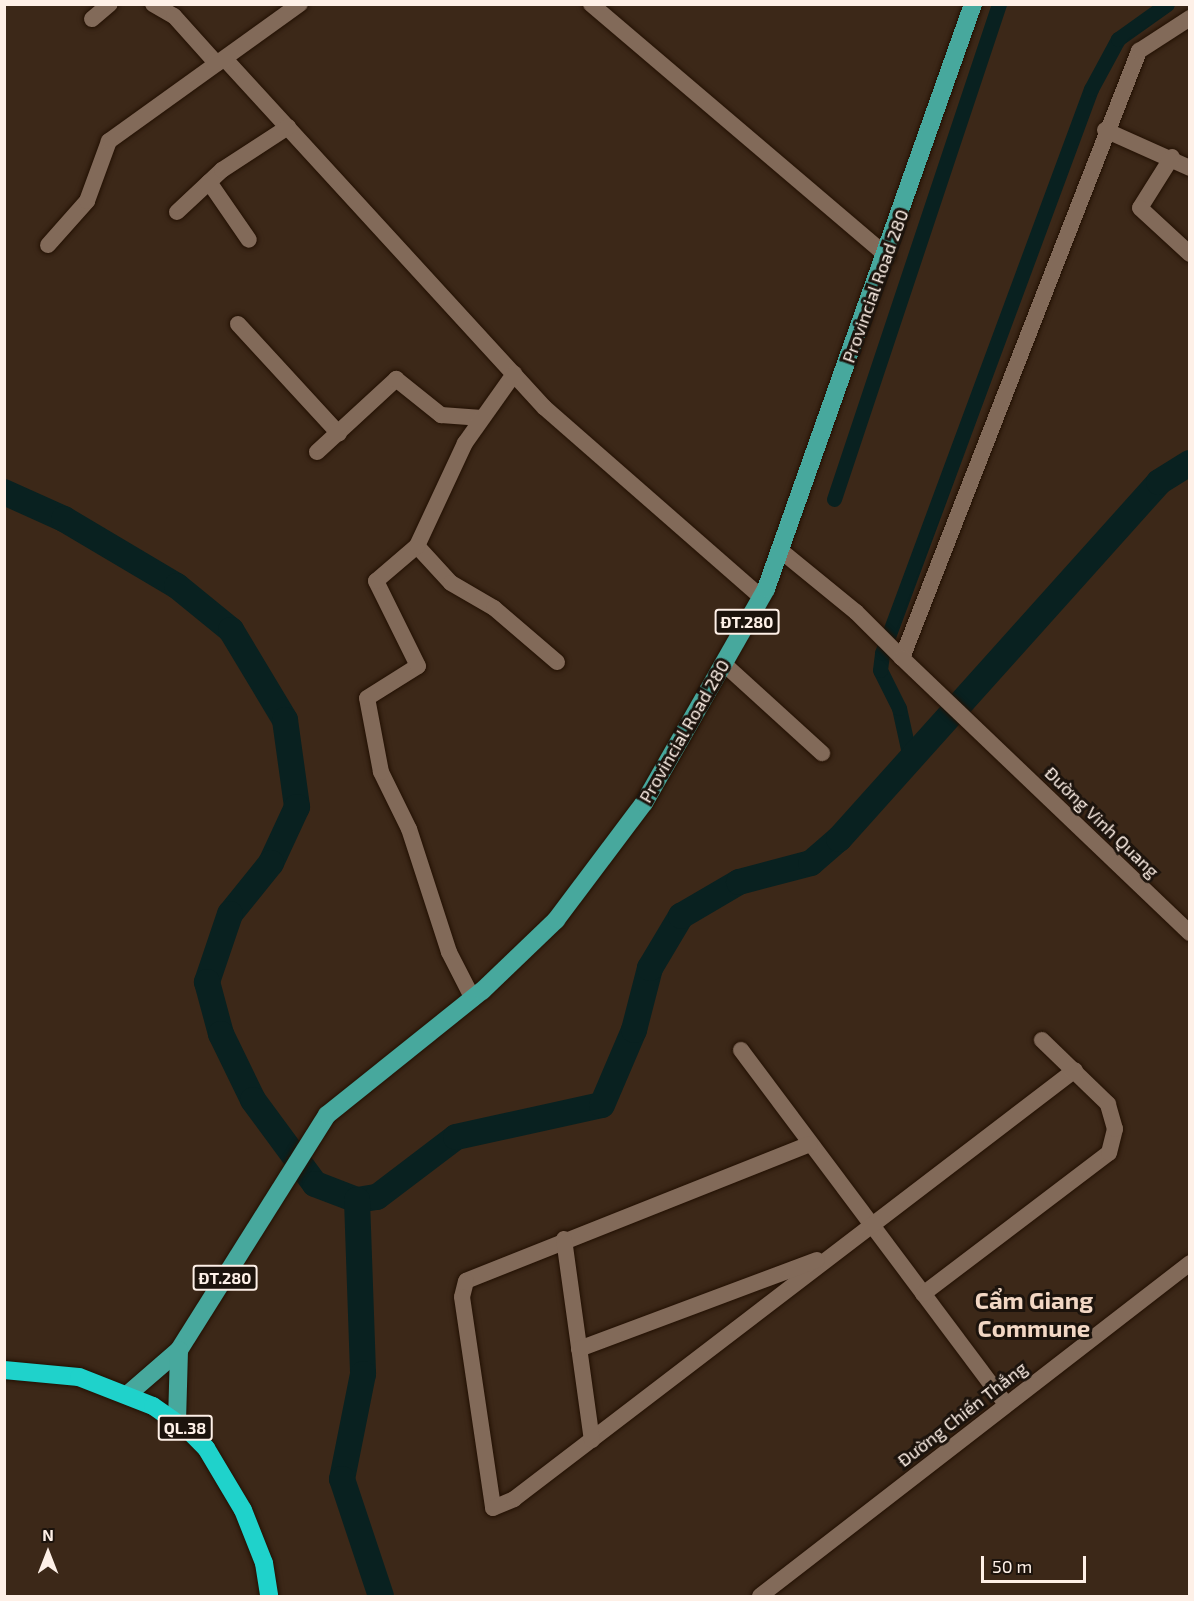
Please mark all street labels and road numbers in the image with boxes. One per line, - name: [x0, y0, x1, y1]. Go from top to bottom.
- street label: Provincial Road 280: [837, 206, 913, 366]
- road number: ĐT.280: [714, 609, 780, 635]
- street label: Provincial Road 280: [634, 655, 734, 807]
- street label: Đường Vinh Quang: [1040, 762, 1164, 882]
- road number: ĐT.280: [192, 1265, 258, 1291]
- street label: Đường Chiến Thắng: [893, 1357, 1031, 1471]
- road number: QL.38: [156, 1415, 213, 1441]

